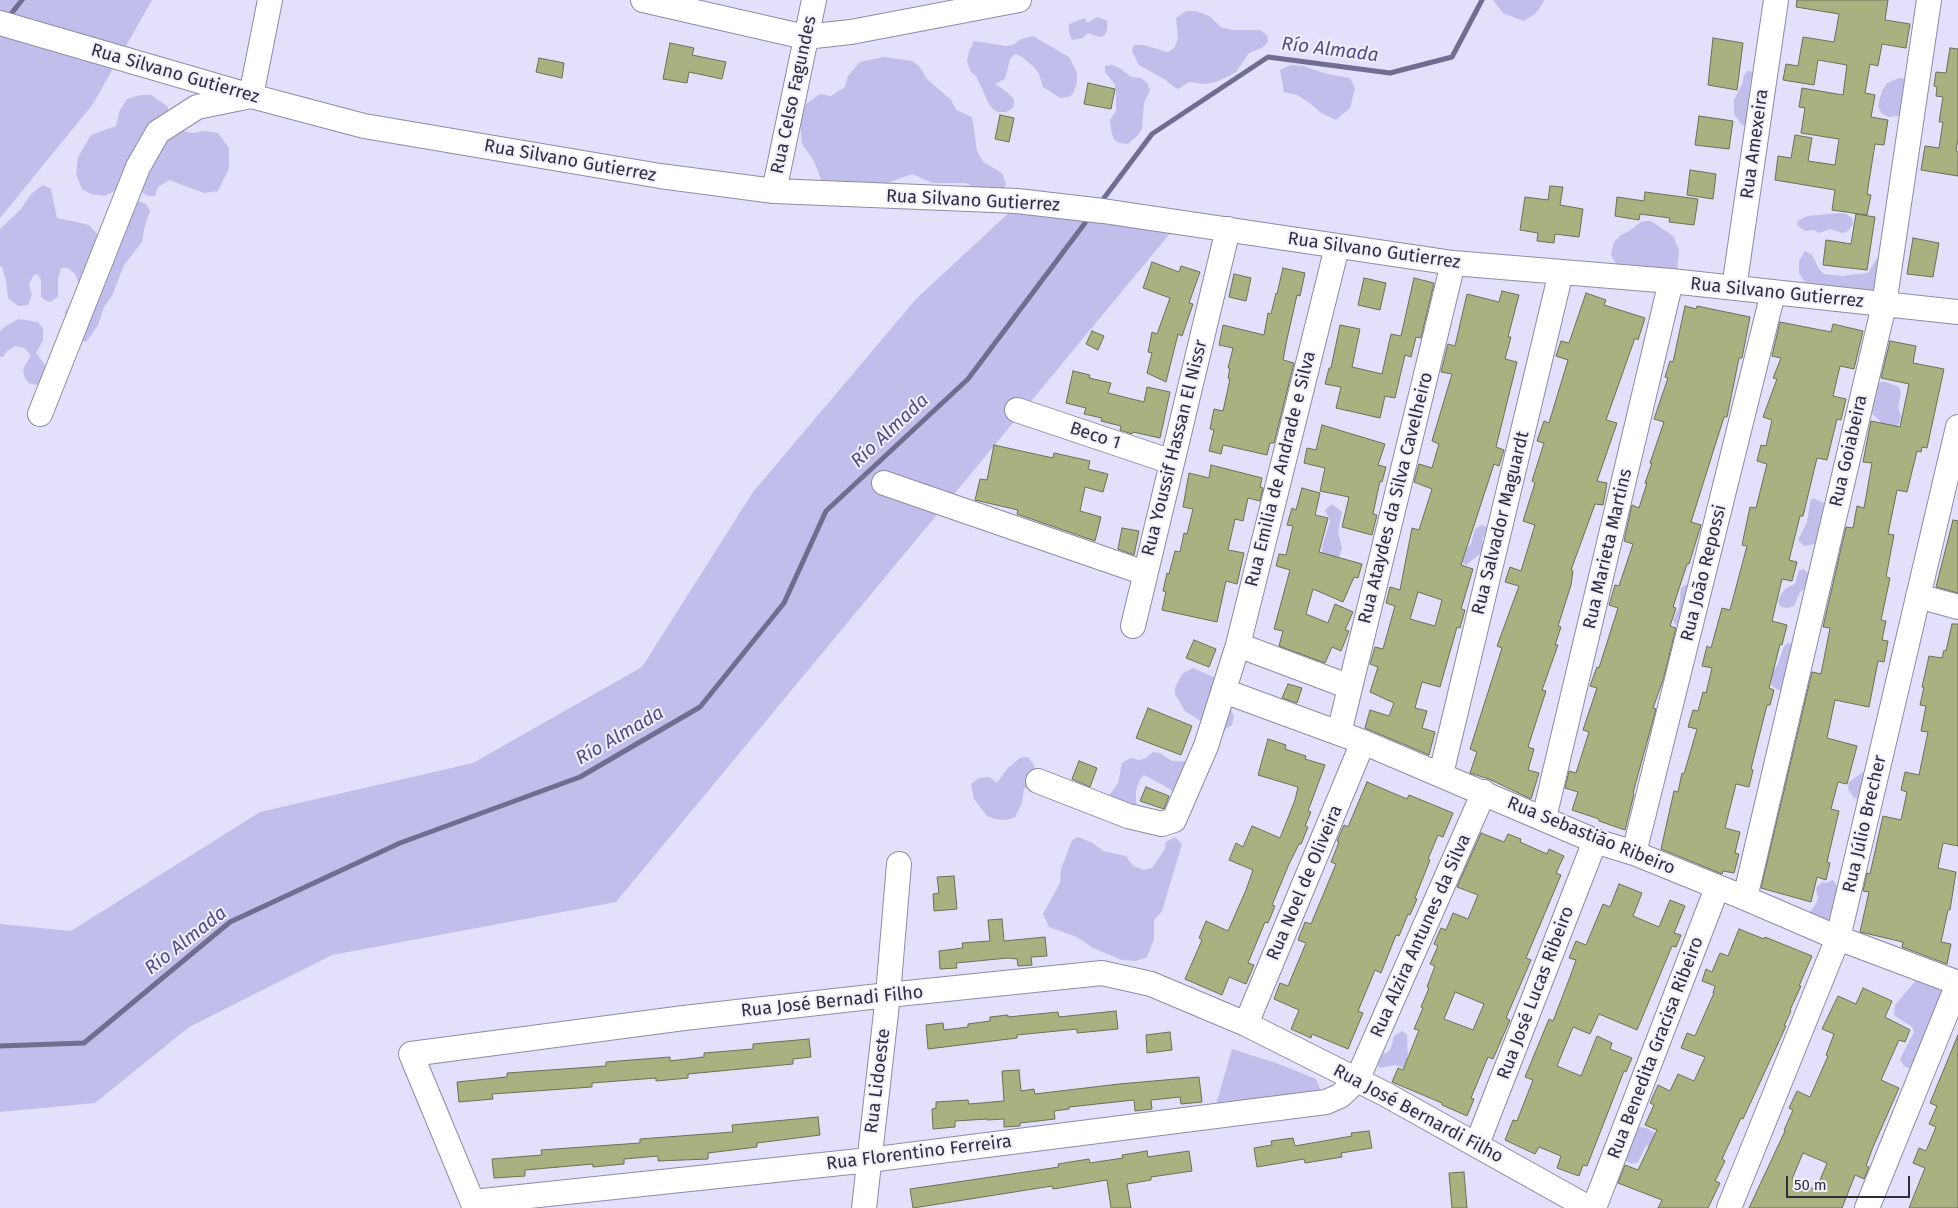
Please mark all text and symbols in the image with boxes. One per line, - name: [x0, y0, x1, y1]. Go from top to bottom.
- street label: Rua Celso Fagundes: [767, 14, 821, 176]
- water label: Río Almada: [1280, 33, 1380, 67]
- street label: Rua Silvano Gutierrez: [88, 40, 262, 108]
- street label: Rua Amexeira: [1737, 88, 1773, 200]
- street label: Rua Silvano Gutierrez: [482, 135, 658, 187]
- street label: Rua Silvano Gutierrez: [885, 186, 1061, 216]
- street label: Rua Silvano Gutierrez: [1286, 228, 1462, 274]
- street label: Rua Silvano Gutierrez: [1689, 273, 1865, 313]
- street label: Rua Youssif Hassan El Nissr: [1138, 338, 1212, 558]
- street label: Rua Emilia de Andrade e Silva: [1241, 349, 1321, 589]
- street label: Rua Ataydes da Silva Cavelheiro: [1354, 370, 1438, 626]
- water label: Río Almada: [846, 389, 934, 473]
- street label: Rua Goiabeira: [1826, 393, 1872, 509]
- street label: Beco 1: [1067, 418, 1123, 454]
- street label: Rua Salvador Maguardt: [1468, 429, 1534, 617]
- street label: Rua Marieta Martins: [1579, 467, 1637, 631]
- street label: Rua João Repossi: [1677, 502, 1731, 644]
- water label: Río Almada: [572, 702, 668, 770]
- street label: Rua Júlio Brecher: [1839, 753, 1891, 895]
- street label: Rua Sebastião Ribeiro: [1504, 792, 1678, 880]
- street label: Rua Noel de Oliveira: [1263, 802, 1347, 964]
- street label: Rua Alzira Antunes da Silva: [1366, 831, 1476, 1041]
- water label: Río Almada: [140, 902, 232, 980]
- street label: Rua José Lucas Ribeiro: [1493, 903, 1579, 1083]
- street label: Rua Benedita Gracisa Ribeiro: [1604, 934, 1708, 1162]
- street label: Rua José Bernadi Filho: [740, 982, 924, 1022]
- street label: Rua Lidoeste: [861, 1027, 895, 1135]
- street label: Rua José Bernardi Filho: [1329, 1060, 1507, 1168]
- street label: Rua Florentino Ferreira: [825, 1131, 1013, 1175]
- scale bar: [1788, 1166, 1912, 1198]
- text: 50 m: [1794, 1176, 1827, 1194]

